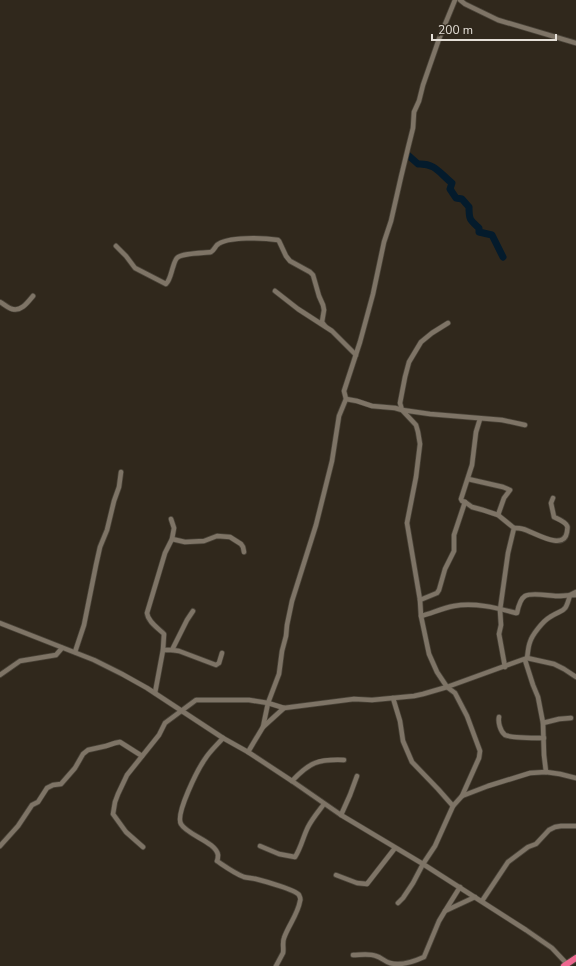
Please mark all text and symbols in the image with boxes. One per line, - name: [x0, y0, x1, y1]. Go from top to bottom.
- scale bar: [432, 16, 556, 42]
- text: 200 m: [438, 22, 473, 38]

